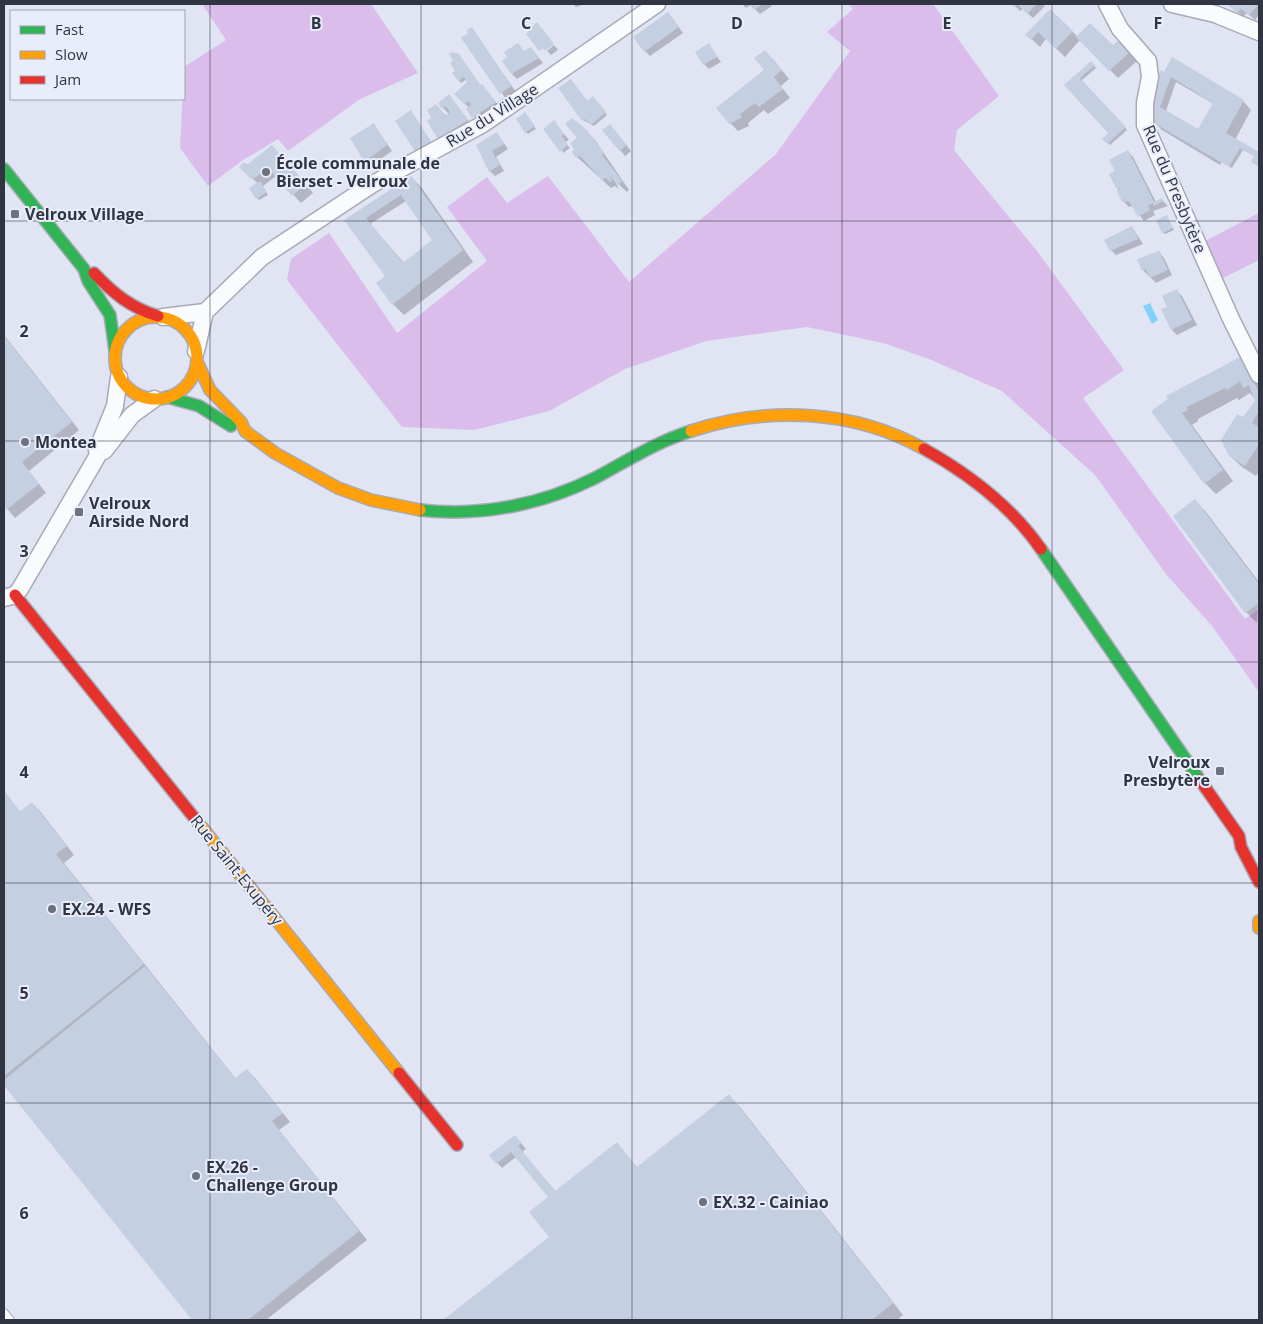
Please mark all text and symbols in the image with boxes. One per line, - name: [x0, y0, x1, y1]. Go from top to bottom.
- legend: [10, 10, 185, 100]
- text: B: [311, 12, 321, 34]
- text: C: [521, 12, 531, 34]
- text: D: [731, 12, 743, 34]
- text: E: [943, 12, 952, 34]
- text: F: [1154, 12, 1162, 34]
- text: Fast: [55, 19, 84, 39]
- text: Slow: [55, 44, 88, 64]
- text: Jam: [53, 69, 81, 89]
- street label: Rue du Village: [442, 78, 542, 152]
- street label: Rue du Presbytère: [1138, 121, 1212, 257]
- place label: École communale de Bierset - Velroux: [276, 152, 440, 192]
- marker: École communale de Bierset - Velroux: [260, 166, 272, 178]
- place label: Velroux Village: [25, 203, 144, 225]
- marker: Velroux Village: [9, 208, 21, 220]
- text: 2: [19, 320, 29, 342]
- place label: Montea: [35, 431, 97, 453]
- marker: Montea: [19, 436, 31, 448]
- place label: Velroux Airside Nord: [89, 492, 189, 532]
- marker: Velroux Airside Nord: [73, 506, 85, 518]
- text: 3: [19, 540, 29, 562]
- place label: Velroux Presbytère: [1123, 751, 1211, 791]
- text: 4: [19, 761, 29, 783]
- marker: Velroux Presbytère: [1214, 765, 1226, 777]
- street label: Rue Saint-Exupéry: [186, 810, 289, 930]
- place label: EX.24 - WFS: [62, 898, 151, 920]
- marker: EX.24 - WFS: [46, 903, 58, 915]
- text: 5: [19, 982, 29, 1004]
- place label: EX.26 - Challenge Group: [206, 1156, 338, 1196]
- marker: EX.26 - Challenge Group: [190, 1170, 202, 1182]
- place label: EX.32 - Cainiao: [713, 1191, 829, 1213]
- marker: EX.32 - Cainiao: [697, 1196, 709, 1208]
- text: 6: [19, 1202, 29, 1224]

